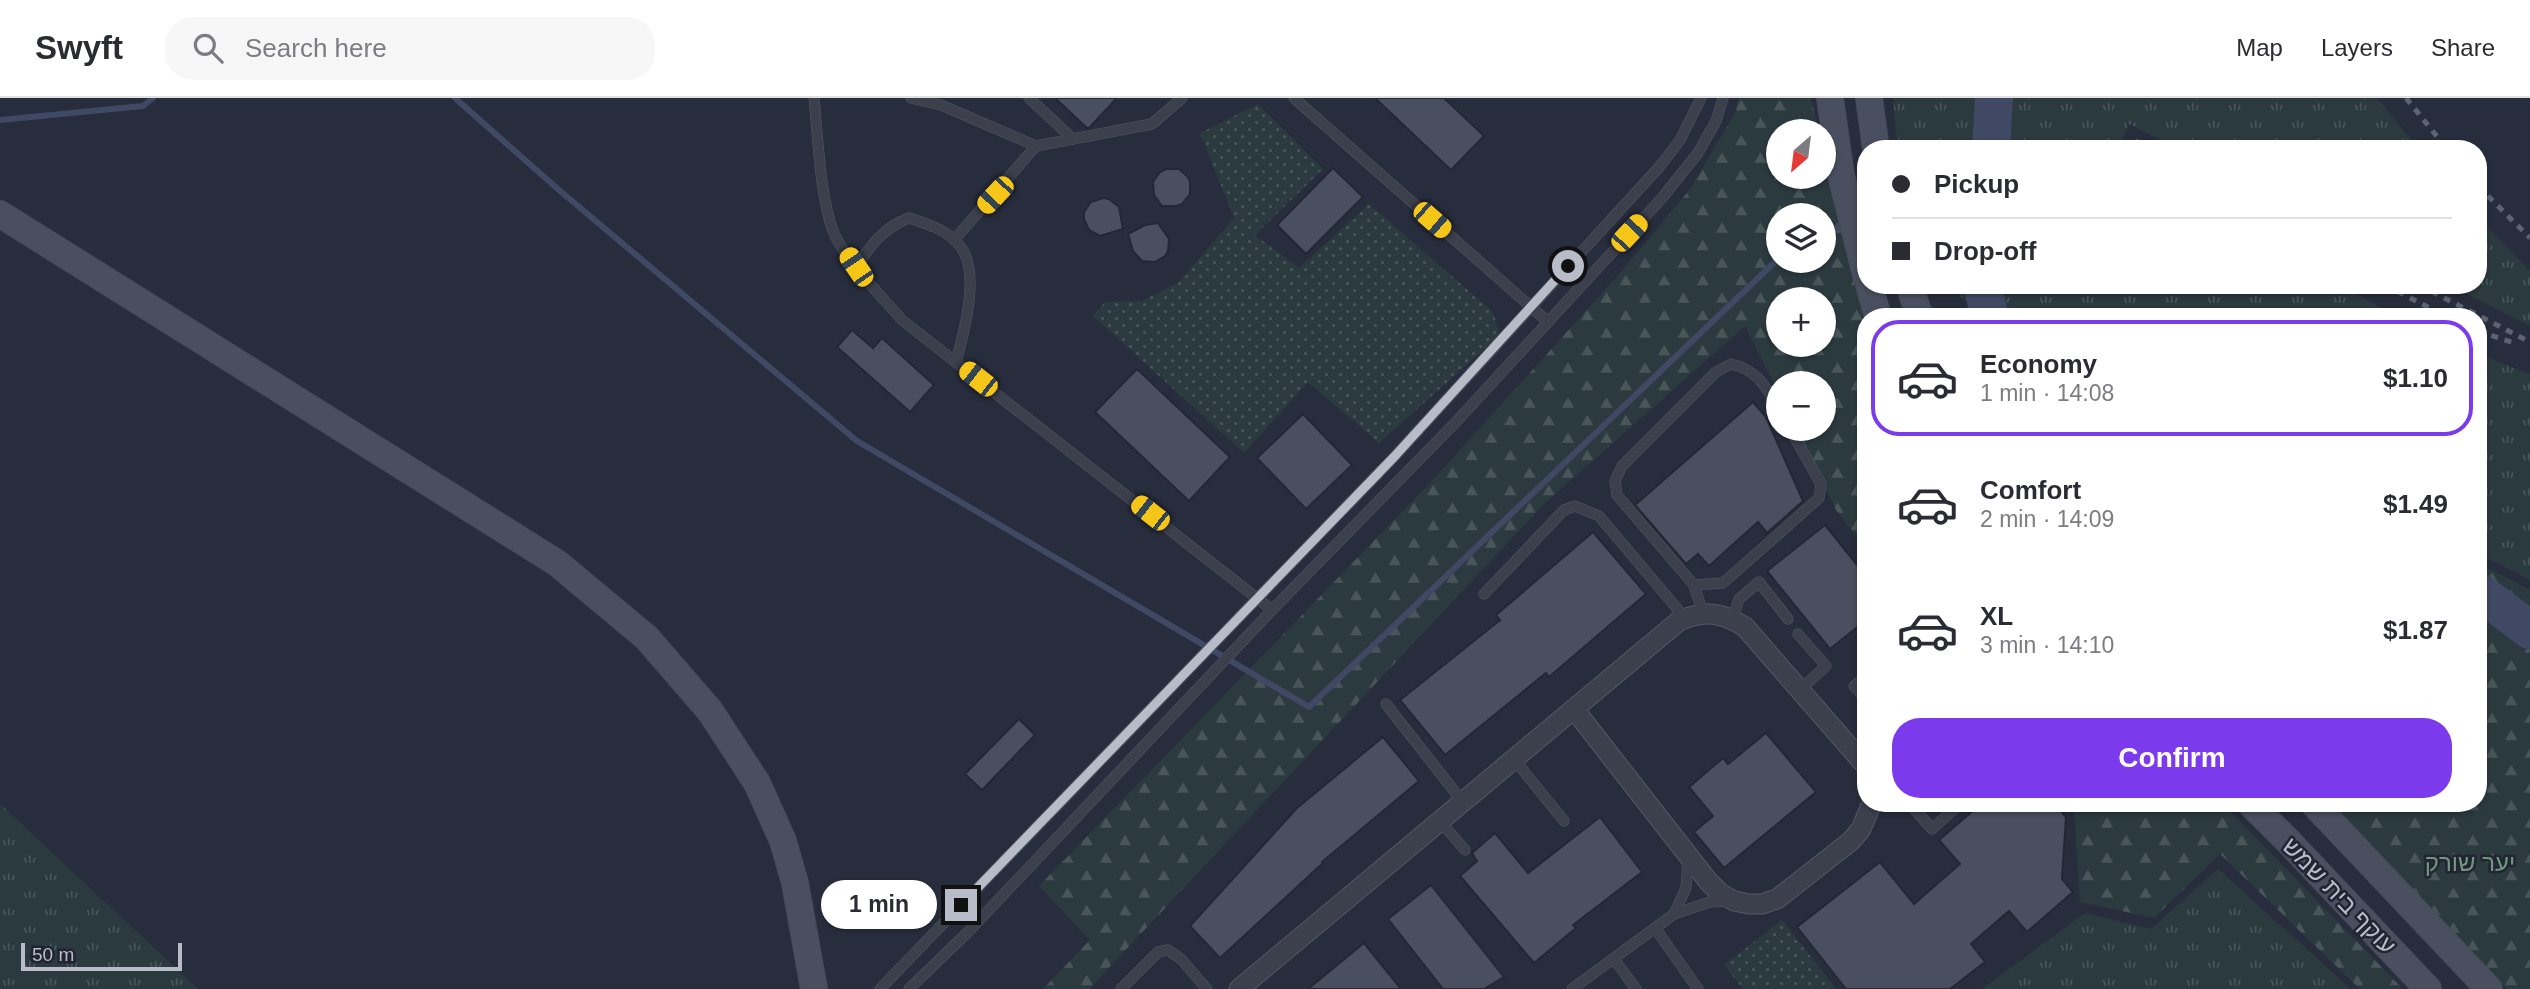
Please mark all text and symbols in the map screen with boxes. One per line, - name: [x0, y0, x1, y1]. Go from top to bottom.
- search box: [165, 17, 655, 80]
- text: Swyft: [35, 29, 123, 66]
- icon: search: [189, 29, 227, 67]
- text: Search here: [245, 33, 387, 63]
- text: Map: [2236, 34, 2283, 61]
- text: Layers: [2321, 34, 2393, 61]
- text: Share: [2431, 34, 2495, 61]
- north arrow: [1766, 119, 1836, 189]
- map controls: [1766, 119, 1836, 441]
- text: Pickup: [1934, 169, 2019, 199]
- car: [973, 172, 1018, 218]
- car: [1410, 198, 1455, 242]
- button: layers: [1766, 203, 1836, 273]
- car: [1607, 210, 1652, 256]
- text: Drop-off: [1934, 236, 2037, 266]
- car: [836, 244, 877, 290]
- route start: [1552, 250, 1584, 282]
- button: +: [1766, 287, 1836, 357]
- icon: car: [1896, 347, 1959, 410]
- text: Economy: [1980, 349, 2097, 379]
- car: [955, 358, 1002, 400]
- text: $1.10: [2383, 363, 2448, 393]
- button: −: [1766, 371, 1836, 441]
- text: 1 min · 14:08: [1980, 380, 2114, 406]
- icon: car: [1896, 473, 1959, 536]
- text: Comfort: [1980, 475, 2081, 505]
- text: $1.49: [2383, 489, 2448, 519]
- car: [1127, 492, 1174, 534]
- text: 2 min · 14:09: [1980, 506, 2114, 532]
- icon: car: [1896, 599, 1959, 662]
- text: XL: [1980, 601, 2013, 631]
- text: $1.87: [2383, 615, 2448, 645]
- text: 3 min · 14:10: [1980, 632, 2114, 658]
- button: Confirm: [1892, 718, 2452, 798]
- street label: עוקף בית שמש: [2277, 832, 2401, 959]
- park label: יער שורק: [2425, 849, 2515, 876]
- callout: 1 min: [821, 880, 936, 930]
- route end: [945, 889, 977, 921]
- text: 1 min: [849, 891, 909, 917]
- scale bar: [21, 940, 182, 972]
- text: 50 m: [32, 944, 74, 965]

